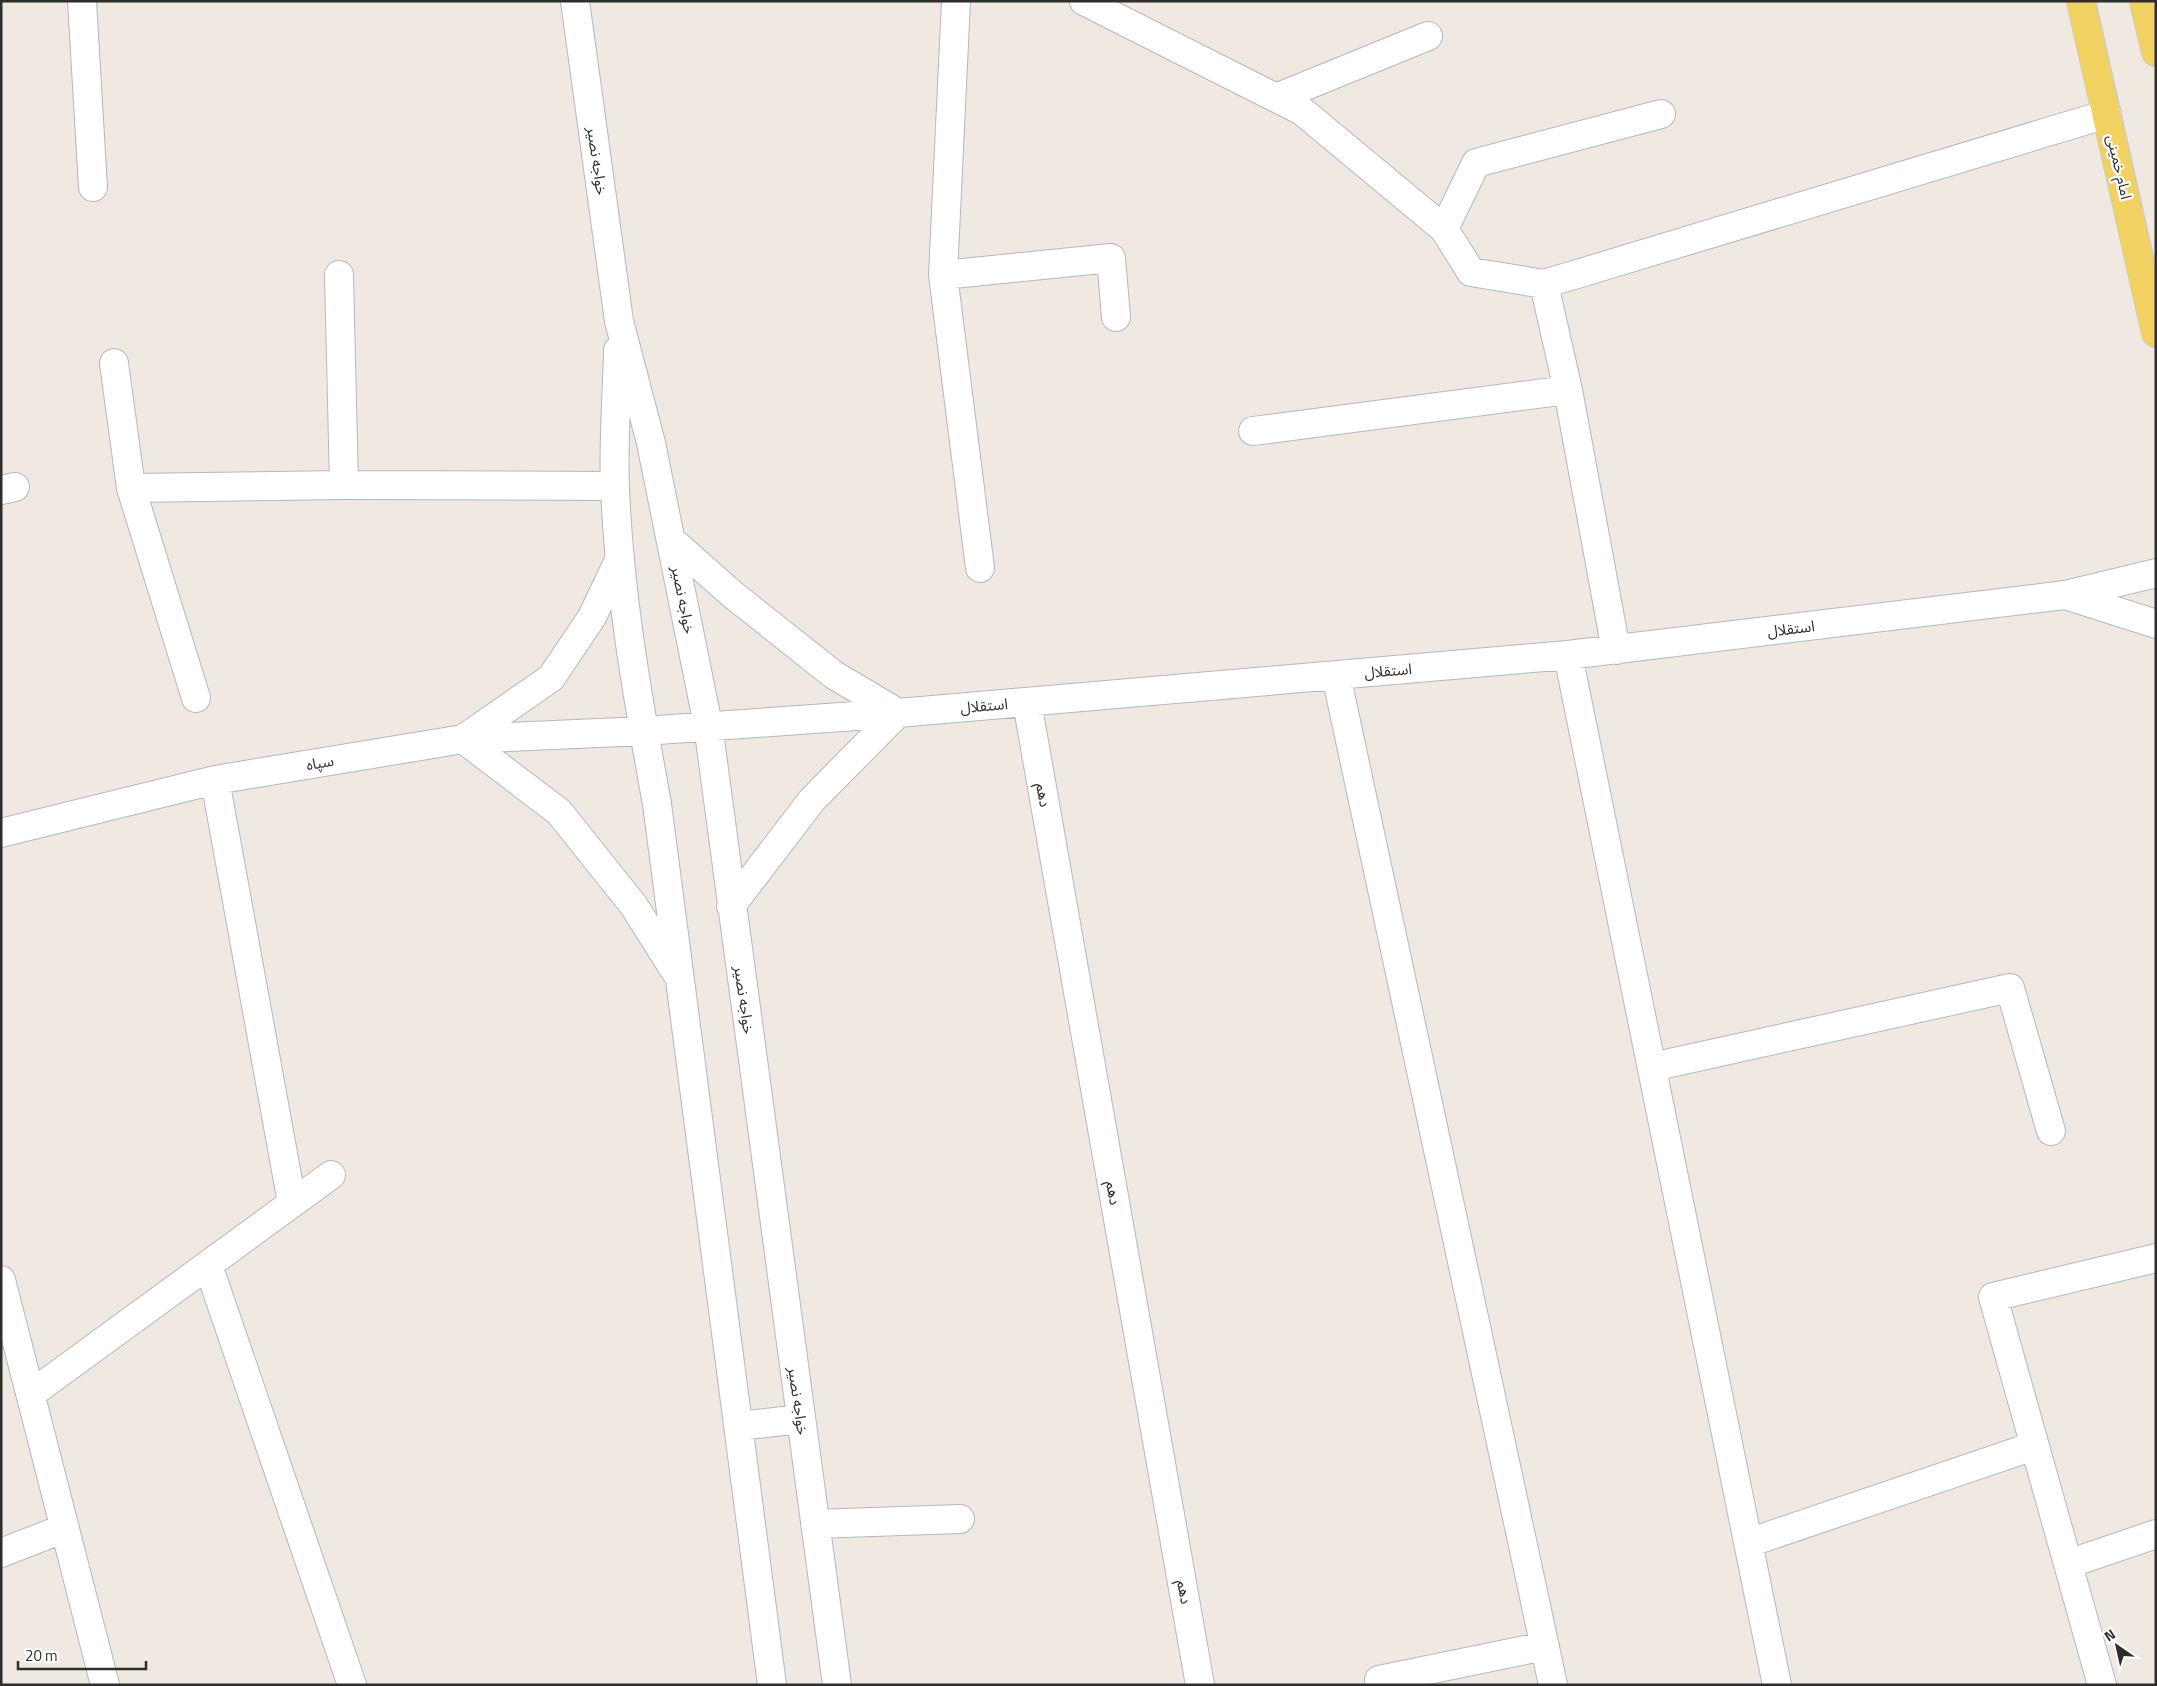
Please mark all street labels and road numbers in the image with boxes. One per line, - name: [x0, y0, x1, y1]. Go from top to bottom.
- street label: خواجه نصیر: [581, 124, 614, 197]
- street label: امام خمینی: [2101, 132, 2138, 201]
- street label: خواجه نصیر: [665, 563, 701, 636]
- street label: استقلال: [1766, 614, 1816, 643]
- street label: استقلال: [1363, 657, 1413, 684]
- street label: استقلال: [959, 692, 1009, 719]
- street label: سپاه: [304, 749, 336, 776]
- street label: دهم: [1030, 781, 1057, 809]
- street label: خواجه نصیر: [728, 963, 761, 1036]
- street label: دهم: [1100, 1179, 1127, 1207]
- street label: خواجه نصیر: [782, 1364, 815, 1437]
- street label: دهم: [1171, 1578, 1198, 1606]

